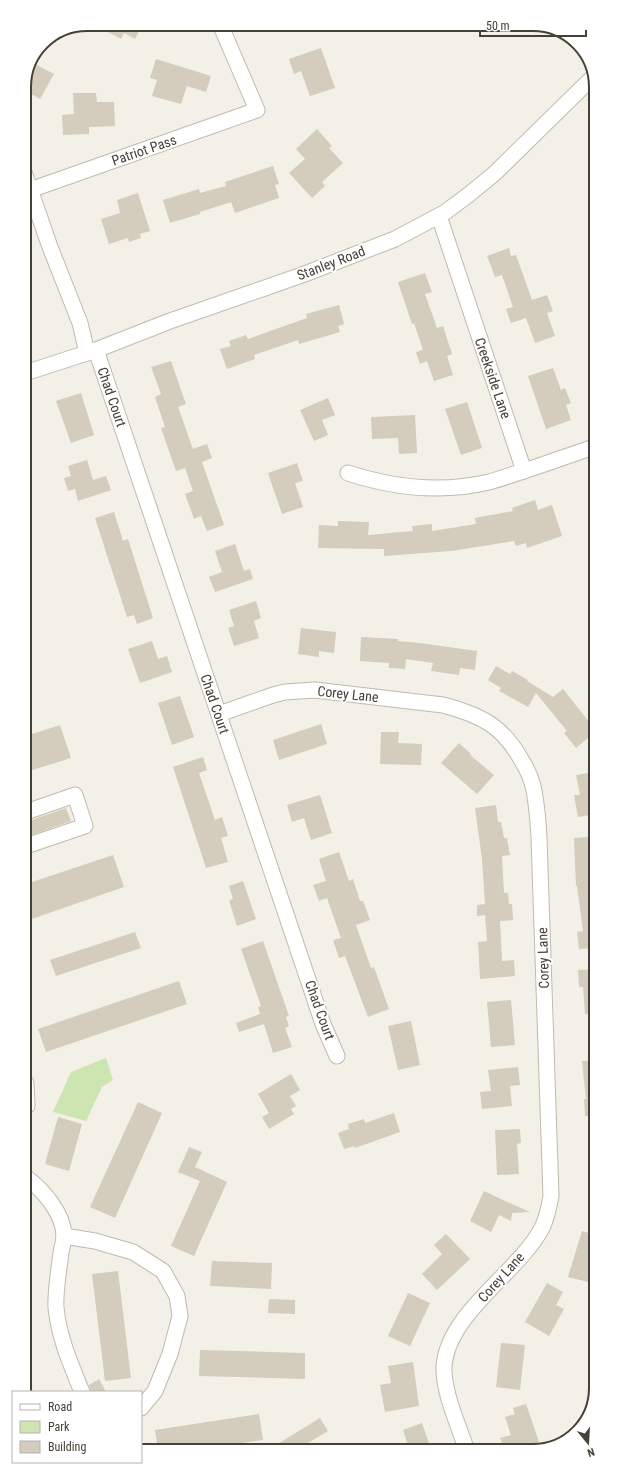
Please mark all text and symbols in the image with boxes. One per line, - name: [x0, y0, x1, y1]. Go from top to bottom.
- scale bar: [480, 12, 586, 38]
- text: 50 m: [486, 19, 510, 33]
- street label: Patriot Pass: [109, 131, 179, 169]
- street label: Stanley Road: [295, 243, 367, 283]
- street label: Creekside Lane: [472, 335, 514, 421]
- street label: Chad Court: [94, 365, 130, 429]
- street label: Chad Court: [197, 672, 233, 736]
- street label: Corey Lane: [317, 683, 380, 705]
- street label: Corey Lane: [534, 927, 552, 989]
- street label: Chad Court: [302, 978, 338, 1042]
- street label: Corey Lane: [475, 1249, 528, 1305]
- legend: [12, 1391, 142, 1463]
- text: Road: [48, 1400, 72, 1414]
- text: Park: [48, 1420, 70, 1434]
- north arrow: [568, 1423, 608, 1463]
- text: Building: [48, 1440, 86, 1454]
- text: N: [585, 1445, 596, 1459]

